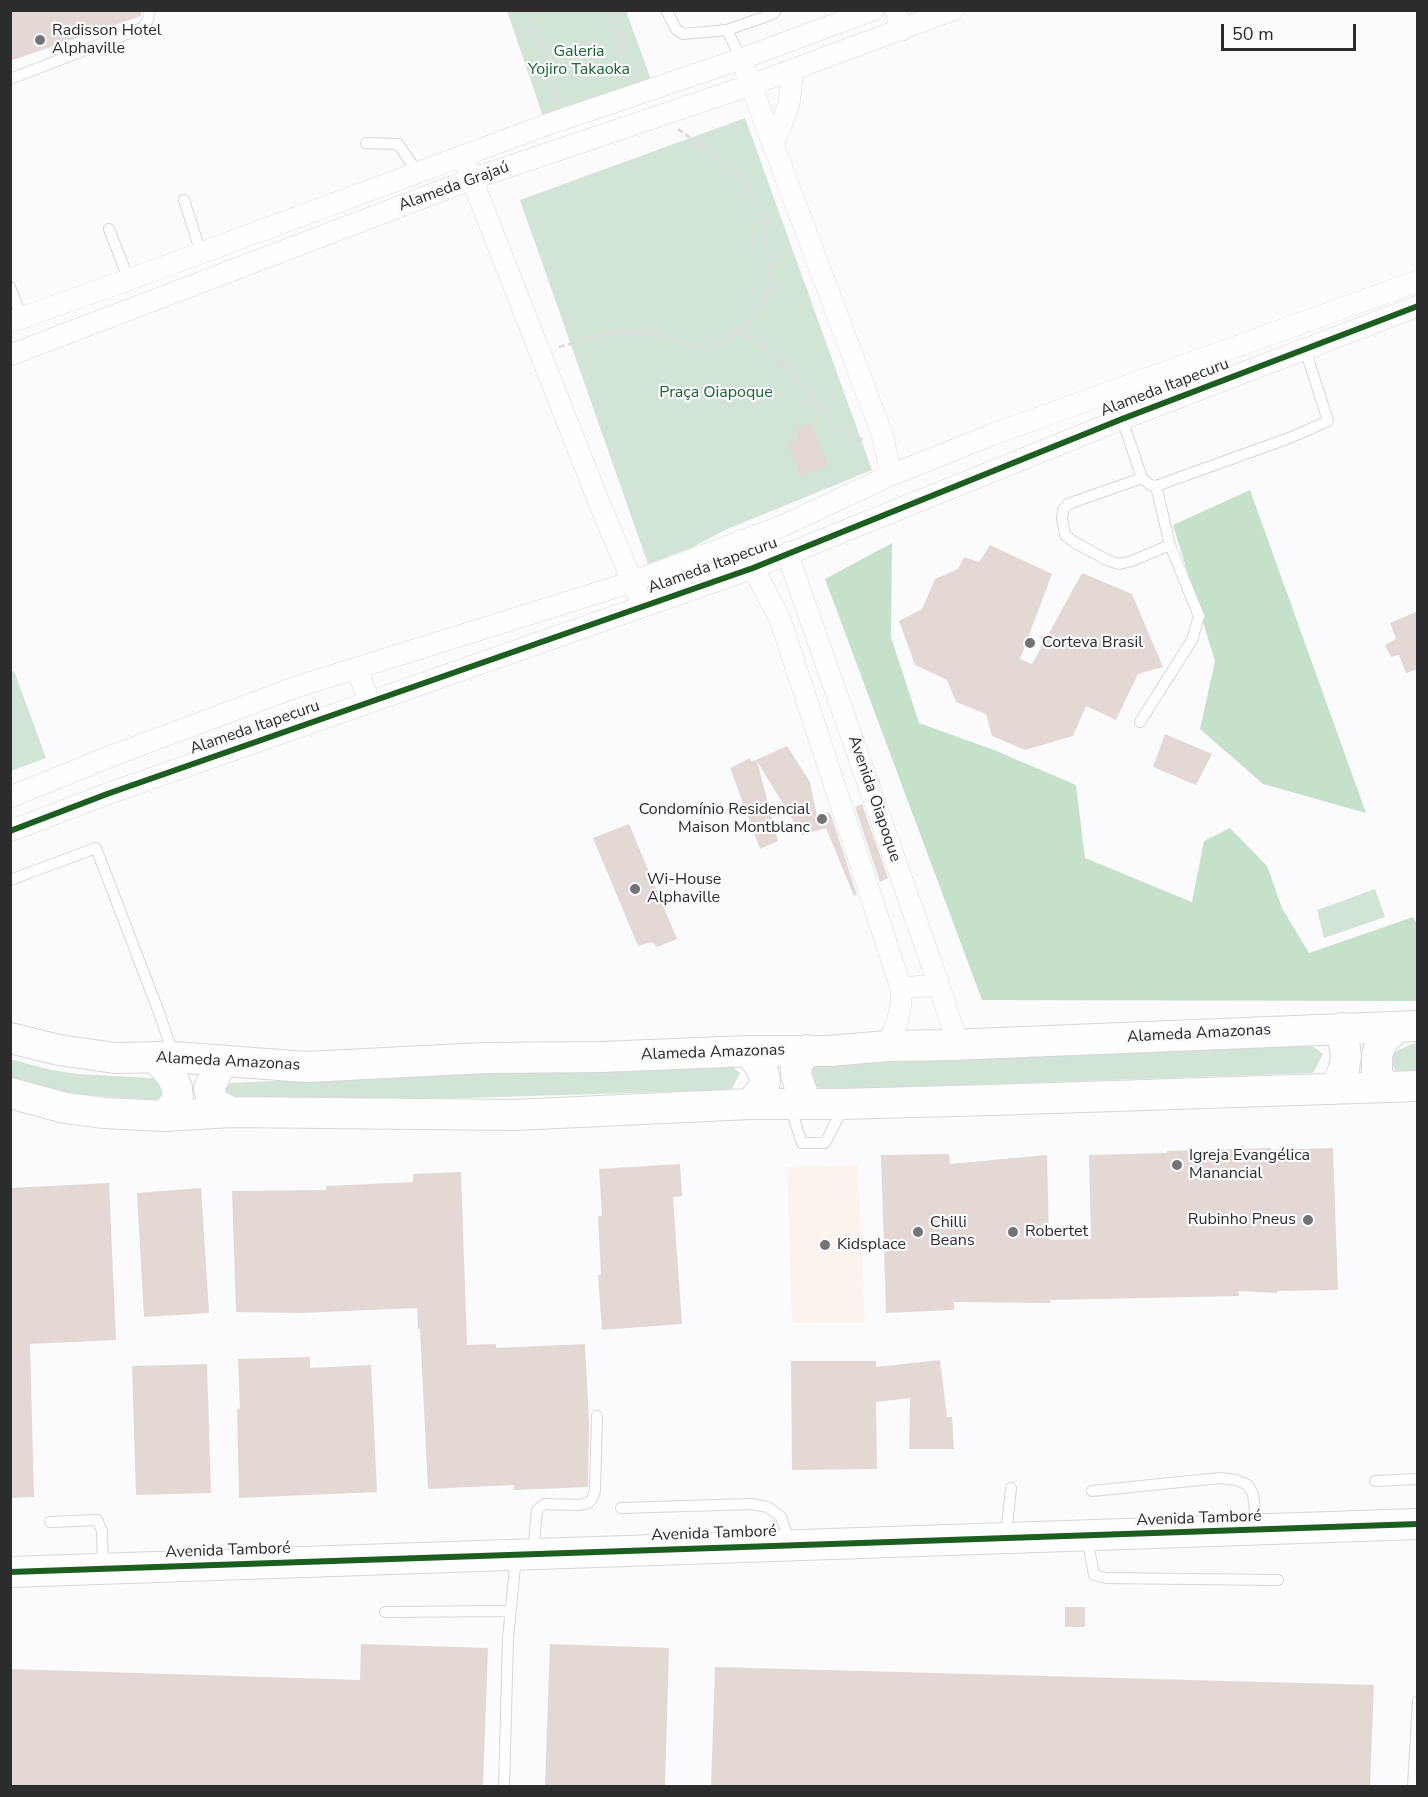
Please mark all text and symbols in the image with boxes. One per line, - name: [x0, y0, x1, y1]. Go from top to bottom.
- scale bar: [1224, 12, 1359, 50]
- place label: Radisson Hotel Alphaville: [52, 21, 161, 59]
- text: 50 m: [1232, 22, 1274, 46]
- marker: Radisson Hotel Alphaville: [33, 33, 47, 47]
- park label: Galeria Yojiro Takaoka: [528, 42, 630, 80]
- street label: Alameda Grajaú: [396, 158, 512, 216]
- street label: Alameda Itapecuru: [1098, 355, 1232, 421]
- park label: Praça Oiapoque: [659, 383, 773, 403]
- street label: Alameda Itapecuru: [646, 534, 780, 598]
- place label: Corteva Brasil: [1042, 633, 1143, 653]
- marker: Corteva Brasil: [1023, 636, 1037, 650]
- street label: Alameda Itapecuru: [188, 697, 322, 759]
- street label: Avenida Oiapoque: [843, 733, 905, 865]
- place label: Condomínio Residencial Maison Montblanc: [639, 800, 810, 838]
- marker: Condomínio Residencial Maison Montblanc: [815, 812, 829, 826]
- place label: Wi-House Alphaville: [647, 870, 721, 908]
- marker: Wi-House Alphaville: [628, 882, 642, 896]
- street label: Alameda Amazonas: [1126, 1021, 1272, 1047]
- street label: Alameda Amazonas: [641, 1041, 785, 1065]
- street label: Alameda Amazonas: [155, 1049, 301, 1075]
- place label: Igreja Evangélica Manancial: [1189, 1146, 1310, 1184]
- marker: Igreja Evangélica Manancial: [1170, 1158, 1184, 1172]
- place label: Rubinho Pneus: [1188, 1210, 1296, 1230]
- place label: Chilli Beans: [930, 1213, 975, 1251]
- marker: Rubinho Pneus: [1301, 1213, 1315, 1227]
- place label: Robertet: [1025, 1222, 1088, 1242]
- marker: Chilli Beans: [911, 1225, 925, 1239]
- marker: Robertet: [1006, 1225, 1020, 1239]
- place label: Kidsplace: [837, 1235, 906, 1255]
- marker: Kidsplace: [818, 1238, 832, 1252]
- street label: Avenida Tamboré: [1136, 1507, 1262, 1531]
- street label: Avenida Tamboré: [651, 1522, 777, 1546]
- street label: Avenida Tamboré: [165, 1539, 291, 1563]

